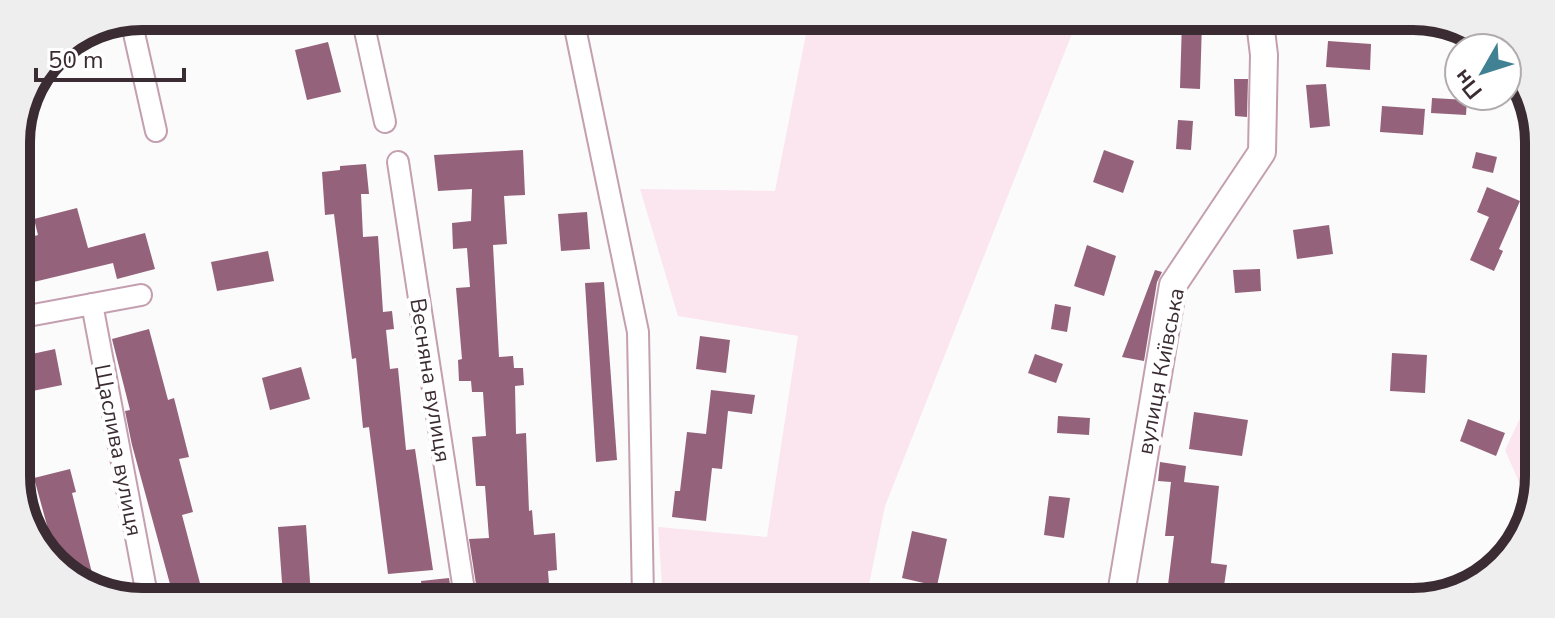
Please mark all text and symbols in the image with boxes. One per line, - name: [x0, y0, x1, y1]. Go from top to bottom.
- scale bar: [36, 32, 184, 82]
- north arrow: [1443, 32, 1523, 112]
- text: 50 m: [48, 44, 104, 76]
- text: Пн: [1447, 63, 1489, 105]
- street label: вулиця Київська: [1130, 285, 1192, 457]
- street label: Весняна вулиця: [402, 296, 458, 464]
- street label: Щаслива вулиця: [87, 362, 149, 539]

